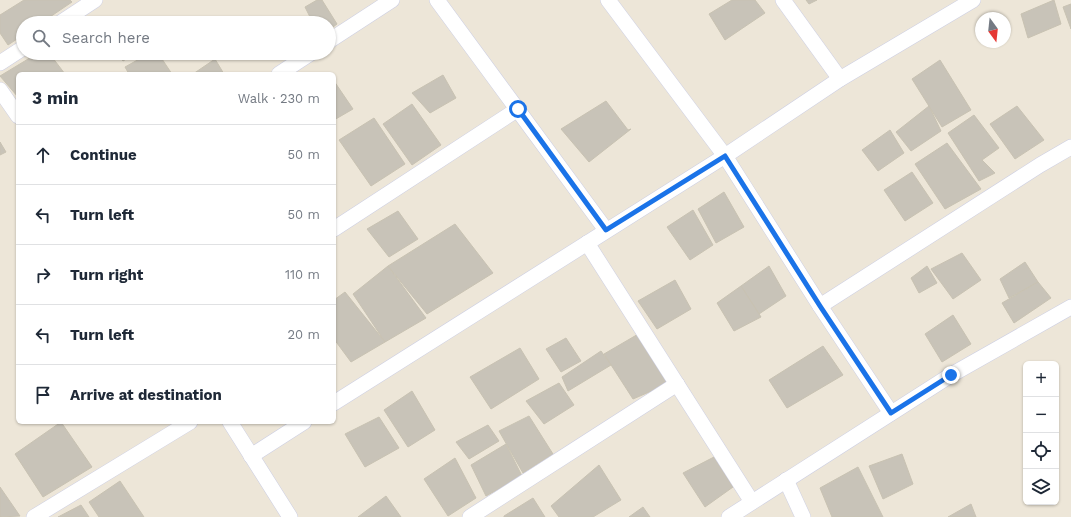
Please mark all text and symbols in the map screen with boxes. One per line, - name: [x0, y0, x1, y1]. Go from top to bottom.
- north arrow: [975, 12, 1011, 48]
- search box: [16, 16, 336, 60]
- icon: search: [30, 27, 52, 49]
- text: Search here: [62, 29, 150, 47]
- text: 3 min: [32, 88, 78, 108]
- text: Walk · 230 m: [238, 91, 320, 106]
- route start: [509, 100, 527, 118]
- icon: ahead: [32, 144, 54, 166]
- text: Continue: [70, 146, 137, 164]
- text: 50 m: [288, 147, 320, 162]
- icon: left: [32, 204, 54, 226]
- text: Turn left: [70, 206, 134, 224]
- text: 50 m: [288, 207, 320, 222]
- icon: right: [32, 264, 54, 286]
- text: Turn right: [70, 266, 143, 284]
- text: 110 m: [285, 267, 320, 282]
- icon: left: [32, 324, 54, 346]
- text: Turn left: [70, 326, 134, 344]
- text: 20 m: [288, 327, 320, 342]
- map controls: [1023, 361, 1059, 505]
- button: +: [1023, 361, 1059, 397]
- route end: [942, 366, 960, 384]
- icon: arrive: [32, 384, 54, 406]
- text: Arrive at destination: [70, 386, 222, 404]
- button: −: [1023, 397, 1059, 433]
- button: locate: [1023, 433, 1059, 469]
- button: layers: [1023, 469, 1059, 505]

